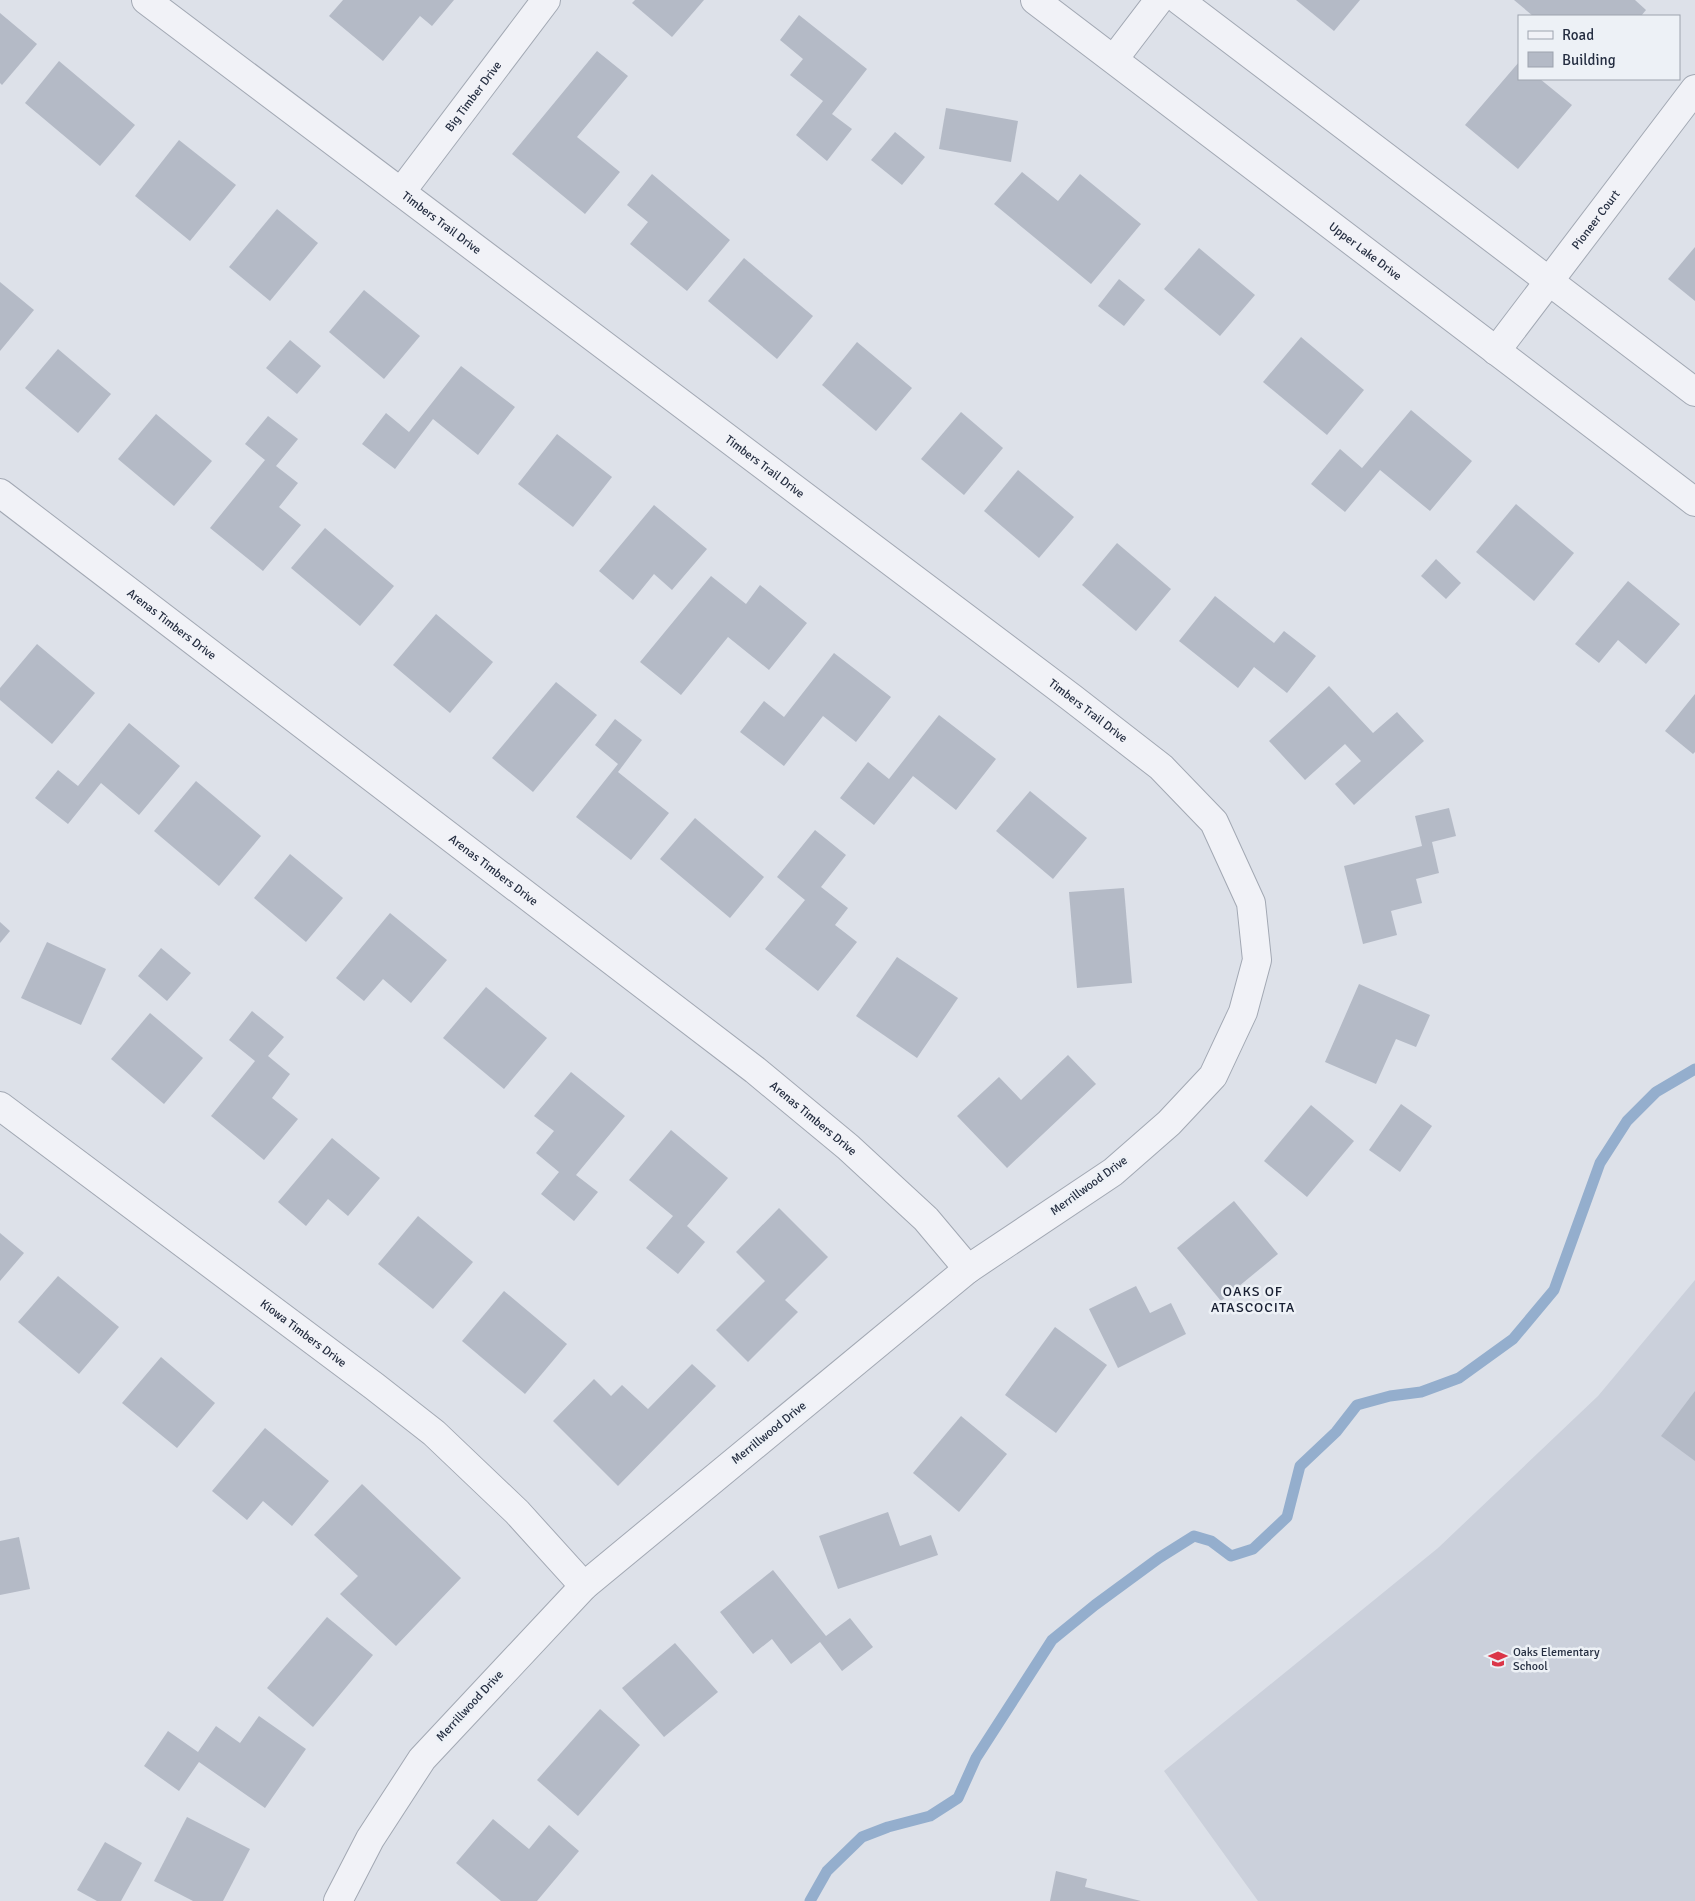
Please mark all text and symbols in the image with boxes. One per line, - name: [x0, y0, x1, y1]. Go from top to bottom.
- legend: [1518, 15, 1680, 80]
- text: Road: [1562, 26, 1594, 44]
- text: Building: [1562, 51, 1616, 69]
- street label: Big Timber Drive: [442, 58, 505, 134]
- street label: Pioneer Court: [1568, 187, 1623, 252]
- street label: Timbers Trail Drive: [399, 188, 484, 257]
- street label: Upper Lake Drive: [1326, 219, 1405, 284]
- street label: Timbers Trail Drive: [722, 432, 808, 501]
- street label: Arenas Timbers Drive: [124, 585, 219, 663]
- street label: Timbers Trail Drive: [1046, 676, 1130, 746]
- street label: Arenas Timbers Drive: [446, 831, 541, 909]
- street label: Arenas Timbers Drive: [767, 1078, 860, 1159]
- street label: Merrillwood Drive: [1048, 1153, 1130, 1219]
- district label: OAKS OF ATASCOCITA: [1211, 1283, 1295, 1316]
- street label: Kiowa Timbers Drive: [257, 1296, 350, 1370]
- street label: Merrillwood Drive: [729, 1398, 809, 1468]
- place label: Oaks Elementary School: [1513, 1645, 1600, 1674]
- school or university icon: Oaks Elementary School: [1487, 1648, 1509, 1670]
- street label: Merrillwood Drive: [433, 1667, 507, 1745]

